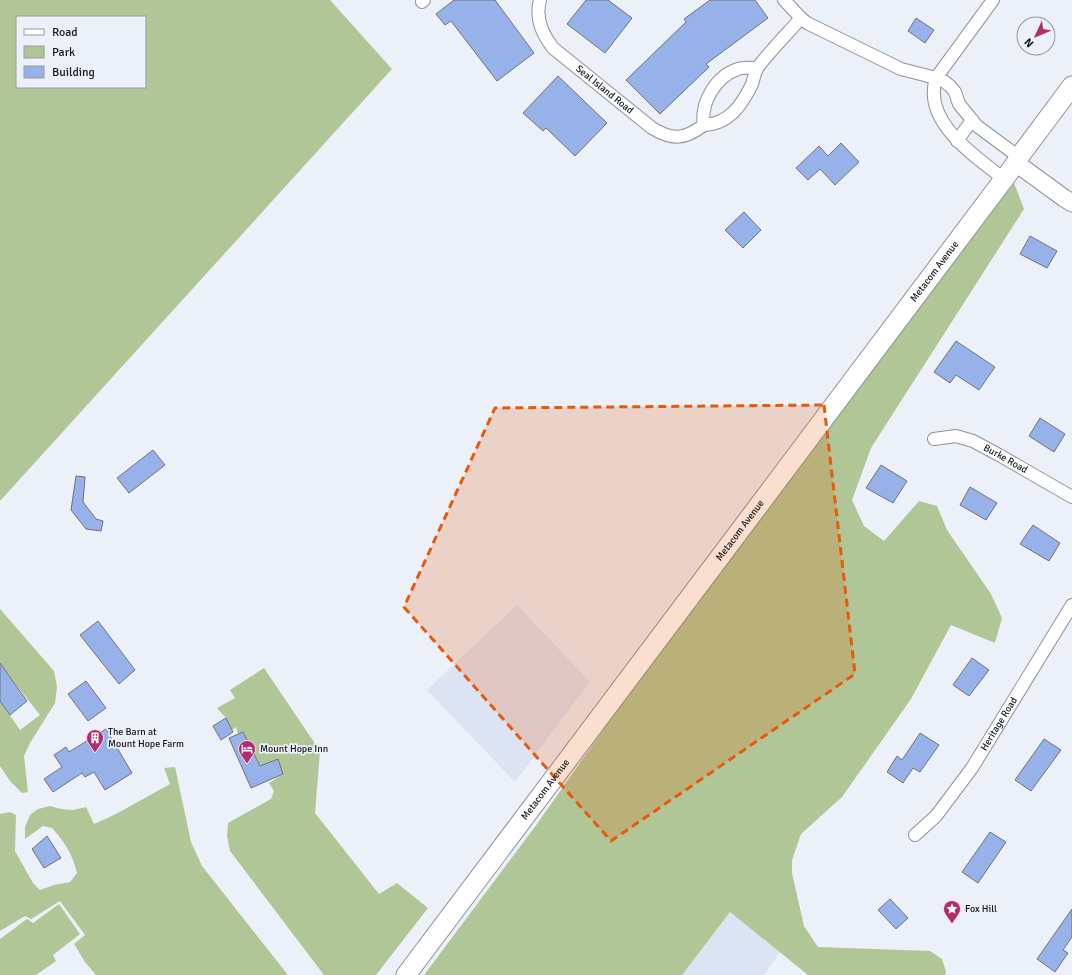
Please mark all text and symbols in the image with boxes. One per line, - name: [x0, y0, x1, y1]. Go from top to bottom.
- legend: [16, 16, 146, 88]
- north arrow: [1016, 16, 1056, 56]
- text: Road: [52, 25, 78, 40]
- text: N: [1022, 35, 1037, 50]
- text: Park: [52, 45, 75, 60]
- street label: Seal Island Road: [573, 63, 636, 117]
- text: Building: [52, 65, 95, 80]
- street label: Metacom Avenue: [908, 239, 961, 304]
- street label: Burke Road: [981, 442, 1030, 476]
- street label: Metacom Avenue: [713, 498, 767, 563]
- street label: Heritage Road: [978, 695, 1020, 753]
- place label: The Barn at Mount Hope Farm: [108, 726, 184, 750]
- building icon: The Barn at Mount Hope Farm: [85, 728, 105, 753]
- hotel icon: Mount Hope Inn: [237, 739, 257, 764]
- place label: Mount Hope Inn: [260, 743, 328, 755]
- street label: Metacom Avenue: [519, 757, 572, 822]
- place icon: Fox Hill: [942, 899, 962, 924]
- place label: Fox Hill: [965, 903, 997, 915]

